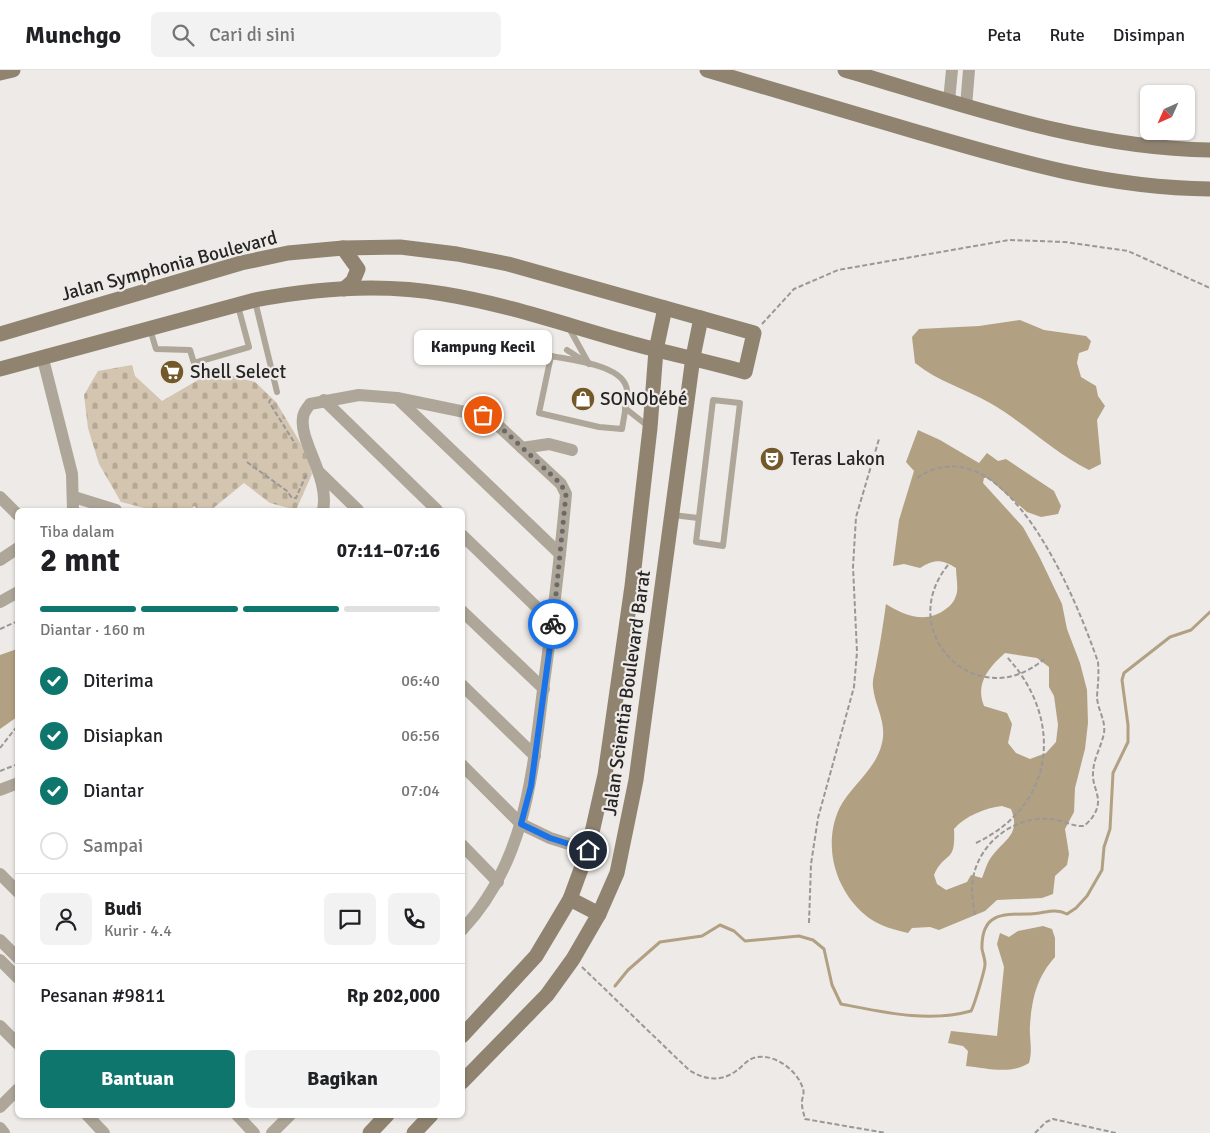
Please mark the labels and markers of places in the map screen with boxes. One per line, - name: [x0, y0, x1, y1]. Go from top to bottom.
- callout: Kampung Kecil: [414, 330, 552, 365]
- supermarket icon: Shell Select: [159, 359, 185, 385]
- place label: Shell Select: [190, 360, 286, 384]
- shop icon: SONObébé: [570, 386, 596, 412]
- place label: SONObébé: [600, 387, 687, 411]
- pin: [462, 394, 504, 436]
- theatre icon: Teras Lakon: [759, 446, 785, 472]
- place label: Teras Lakon: [790, 447, 885, 471]
- pin: [567, 829, 609, 871]

